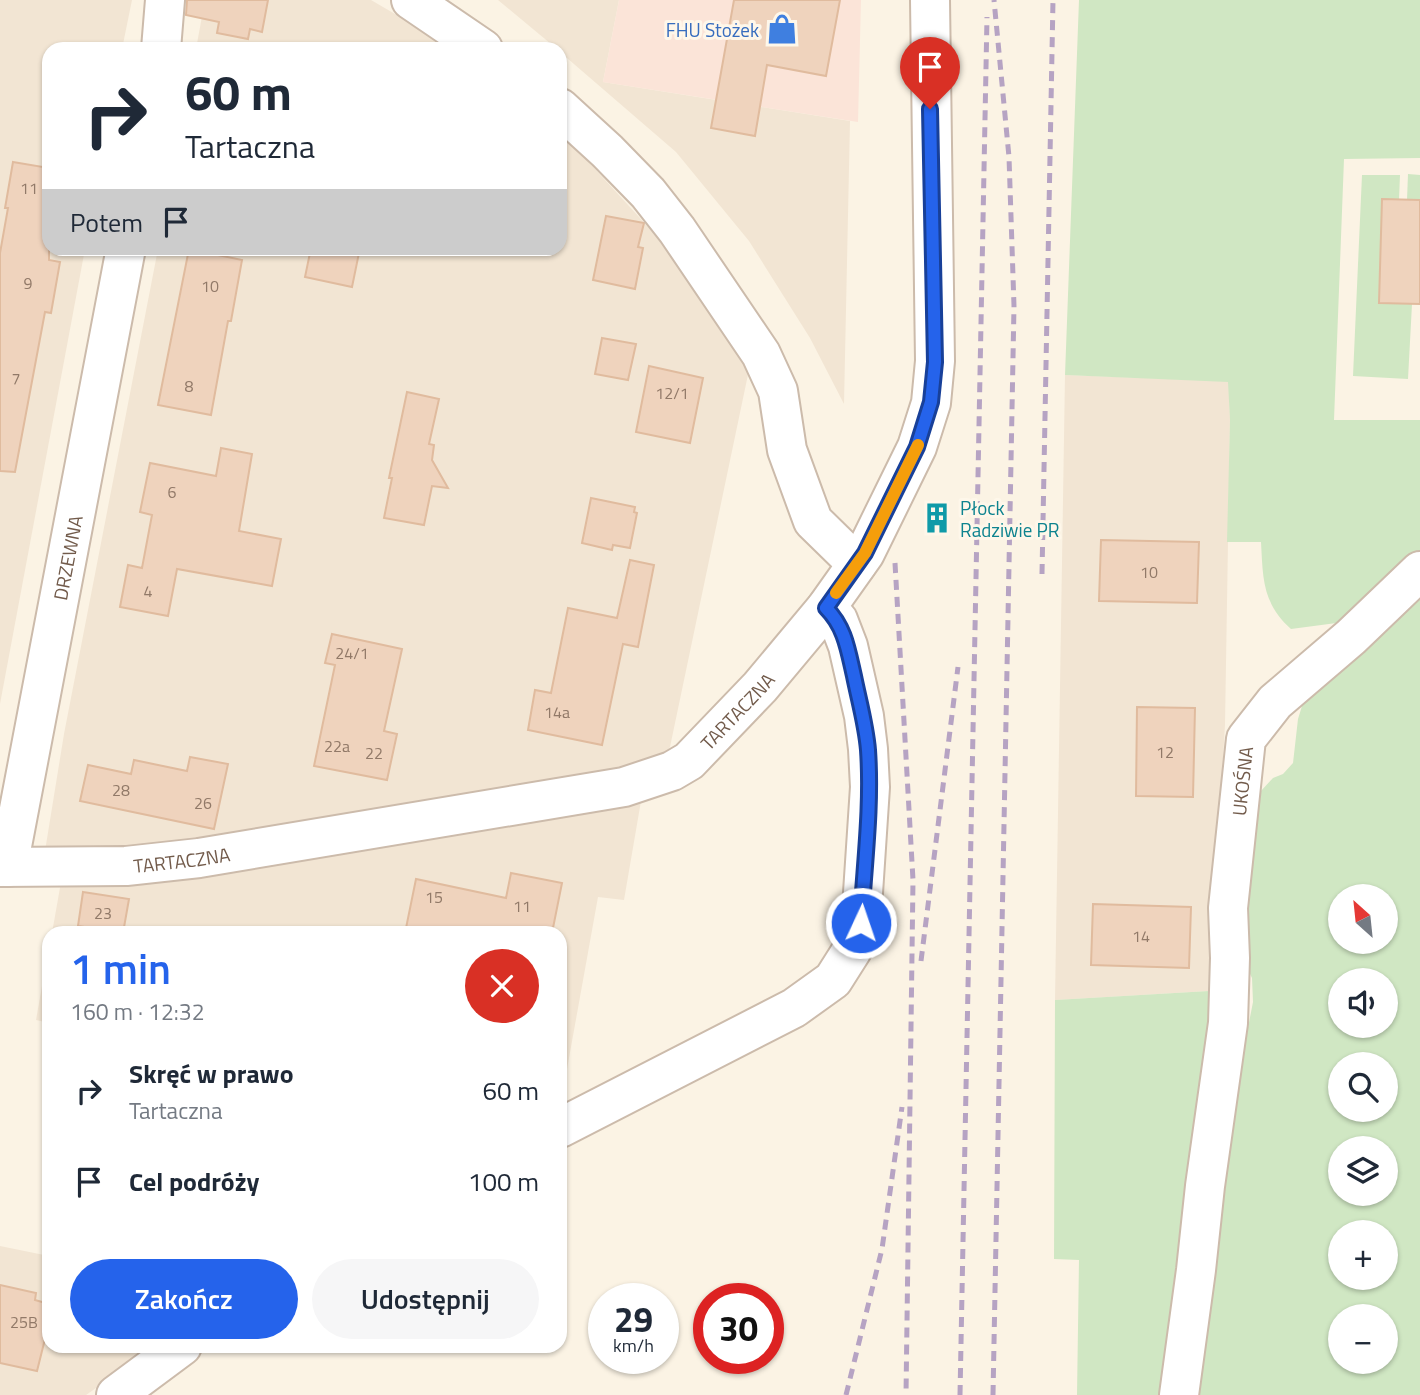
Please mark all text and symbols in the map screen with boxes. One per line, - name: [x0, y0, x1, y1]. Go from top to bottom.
- shop icon: FHU Stożek: [765, 12, 799, 46]
- place label: FHU Stożek: [666, 15, 759, 44]
- pin: [900, 37, 960, 109]
- icon: arrive: [911, 48, 949, 86]
- text: 60 m: [185, 54, 292, 129]
- icon: right: [70, 70, 161, 161]
- text: Tartaczna: [185, 122, 315, 170]
- house number: 11: [20, 176, 38, 200]
- text: Potem: [70, 203, 143, 242]
- icon: arrive: [157, 203, 195, 241]
- house number: 9: [24, 271, 33, 295]
- house number: 10: [201, 274, 219, 298]
- house number: 7: [12, 366, 20, 390]
- house number: 8: [185, 374, 194, 398]
- house number: 12/1: [655, 381, 689, 405]
- house number: 6: [168, 480, 177, 504]
- place label: Płock Radziwie PR: [960, 493, 1059, 544]
- building icon: Płock Radziwie PR: [920, 501, 954, 535]
- street label: DRZEWNA: [45, 513, 89, 602]
- house number: 10: [1140, 560, 1158, 584]
- house number: 4: [144, 579, 153, 603]
- house number: 24/1: [335, 641, 369, 665]
- street label: TARTACZNA: [693, 666, 781, 756]
- house number: 14a: [544, 700, 570, 724]
- house number: 22a: [324, 734, 350, 758]
- house number: 12: [1156, 740, 1174, 764]
- house number: 22: [365, 741, 383, 765]
- street label: UKOŚNA: [1223, 745, 1260, 817]
- house number: 28: [112, 778, 130, 802]
- house number: 26: [194, 791, 212, 815]
- street label: TARTACZNA: [132, 839, 232, 880]
- north arrow: [1328, 884, 1398, 954]
- map controls: [1328, 884, 1398, 1374]
- house number: 15: [425, 885, 443, 909]
- position arrow: [824, 886, 898, 960]
- house number: 11: [513, 894, 531, 918]
- house number: 23: [94, 901, 112, 925]
- house number: 14: [1132, 924, 1150, 948]
- text: 1 min: [70, 936, 171, 1000]
- button: close: [465, 949, 539, 1023]
- button: sound: [1328, 968, 1398, 1038]
- text: 160 m · 12:32: [70, 994, 205, 1029]
- button: search: [1328, 1052, 1398, 1122]
- text: Skręć w prawo: [129, 1054, 294, 1093]
- text: 60 m: [482, 1071, 539, 1110]
- icon: right: [70, 1072, 108, 1110]
- text: Tartaczna: [129, 1093, 223, 1128]
- button: layers: [1328, 1136, 1398, 1206]
- text: Cel podróży: [129, 1162, 259, 1201]
- text: 100 m: [468, 1162, 539, 1201]
- icon: arrive: [70, 1163, 108, 1201]
- button: +: [1328, 1220, 1398, 1290]
- button: Zakończ: [70, 1259, 298, 1339]
- button: Udostępnij: [312, 1259, 539, 1339]
- speed limit sign: 30: [693, 1283, 784, 1374]
- text: 29: [614, 1292, 653, 1346]
- button: −: [1328, 1304, 1398, 1374]
- house number: 25B: [10, 1310, 38, 1334]
- text: km/h: [613, 1332, 654, 1359]

